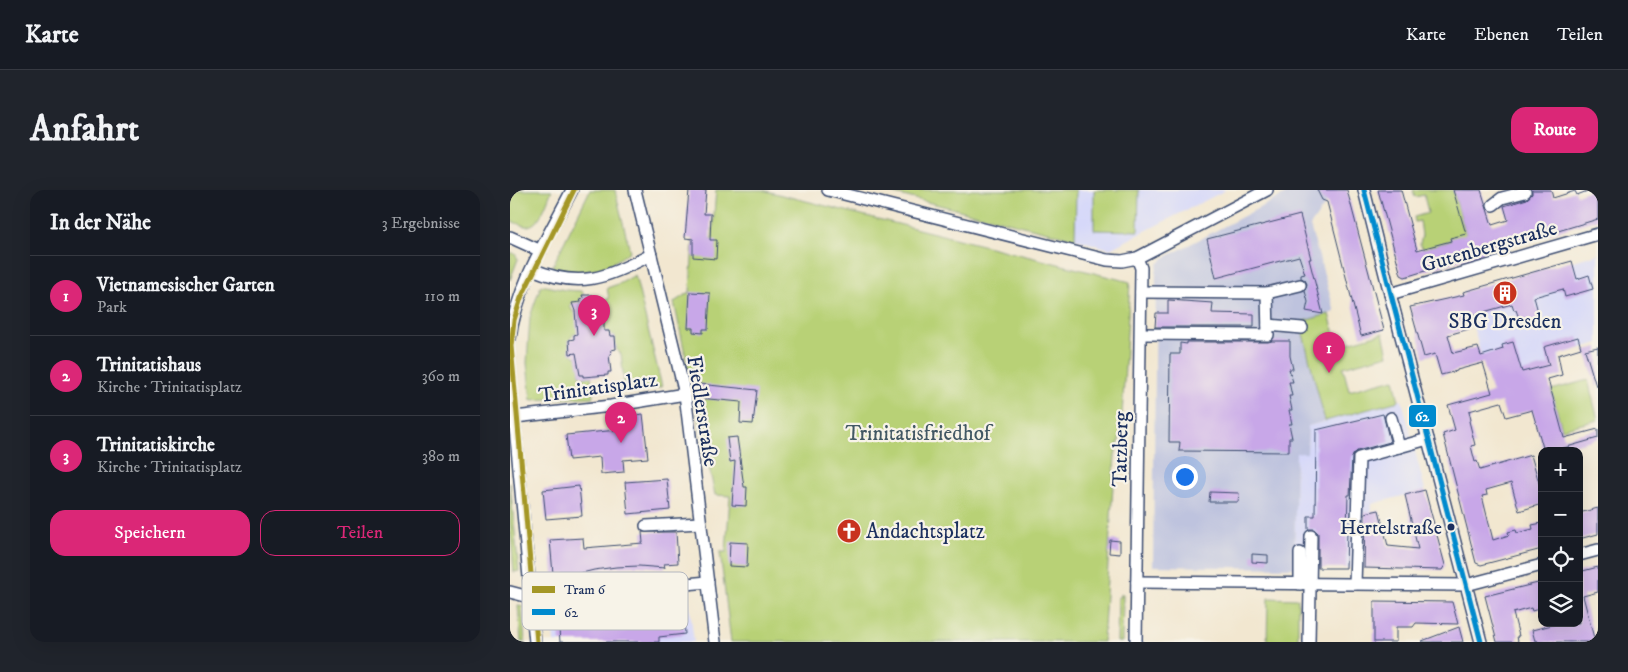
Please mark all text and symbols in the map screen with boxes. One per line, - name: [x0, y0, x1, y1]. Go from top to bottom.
- text: Karte: [25, 20, 79, 50]
- text: Karte: [1406, 24, 1446, 46]
- text: Ebenen: [1474, 24, 1529, 46]
- text: Teilen: [1557, 24, 1603, 46]
- button: Route: [1511, 107, 1598, 153]
- text: Anfahrt: [30, 108, 139, 152]
- text: In der Nähe: [50, 210, 151, 236]
- text: 3 Ergebnisse: [382, 213, 460, 233]
- street label: Gutenbergstraße: [1419, 215, 1560, 279]
- text: Vietnamesischer Garten: [97, 274, 275, 297]
- building icon: SBG Dresden: [1492, 280, 1518, 306]
- text: 1: [63, 286, 69, 306]
- text: 110 m: [424, 286, 460, 306]
- pin: 3: [578, 295, 610, 336]
- text: Park: [97, 297, 127, 317]
- place label: SBG Dresden: [1449, 309, 1561, 335]
- pin: 1: [1313, 332, 1345, 373]
- text: Trinitatishaus: [97, 354, 201, 377]
- street label: Fiedlerstraße: [680, 354, 724, 469]
- text: 2: [62, 366, 70, 386]
- text: 360 m: [422, 366, 460, 386]
- street label: Trinitatisplatz: [537, 367, 659, 409]
- text: Kirche · Trinitatisplatz: [97, 377, 242, 397]
- pin: 2: [605, 402, 637, 443]
- line badge: 62: [1408, 404, 1437, 428]
- text: 62: [1415, 408, 1430, 426]
- street label: Tatzberg: [1107, 410, 1135, 487]
- park label: Trinitatisfriedhof: [846, 421, 994, 447]
- text: Trinitatiskirche: [97, 434, 215, 457]
- text: 3: [63, 446, 69, 466]
- text: 380 m: [422, 446, 460, 466]
- map controls: [1538, 447, 1583, 627]
- button: +: [1538, 447, 1583, 492]
- text: Kirche · Trinitatisplatz: [97, 457, 242, 477]
- your location: [1172, 464, 1198, 490]
- button: −: [1538, 492, 1583, 537]
- button: Speichern: [50, 510, 250, 556]
- button: Teilen: [260, 510, 460, 556]
- place label: Hertelstraße: [1340, 516, 1442, 541]
- church icon: Andachtsplatz: [836, 518, 862, 544]
- place label: Andachtsplatz: [866, 519, 985, 545]
- marker: Hertelstraße: [1446, 522, 1456, 532]
- button: locate: [1538, 537, 1583, 582]
- legend: [522, 572, 688, 630]
- text: Tram 6: [564, 581, 606, 599]
- button: layers: [1538, 582, 1583, 627]
- text: 62: [564, 604, 578, 622]

